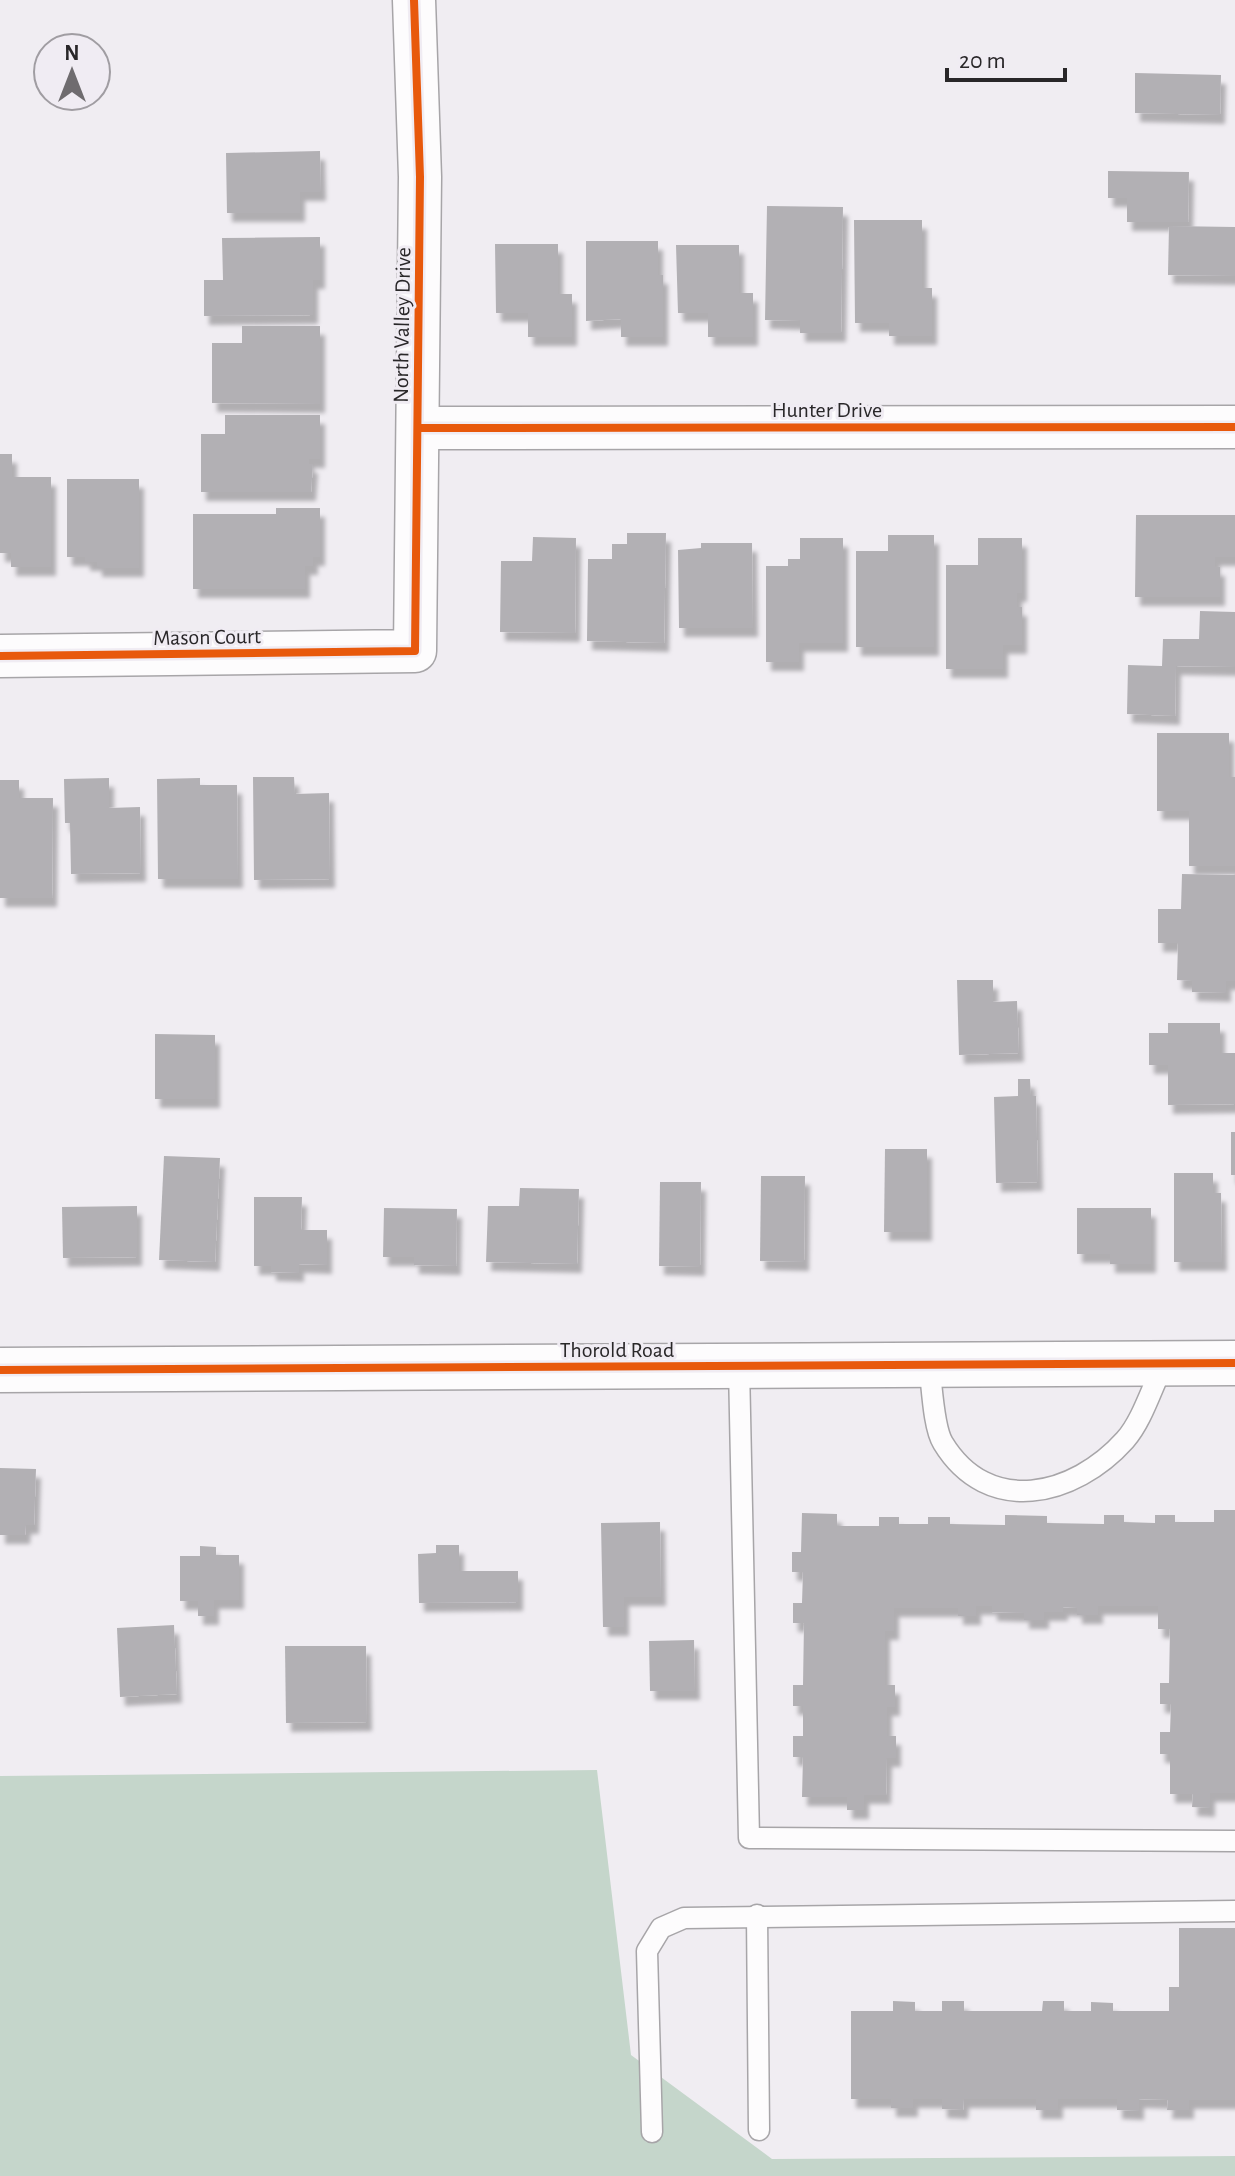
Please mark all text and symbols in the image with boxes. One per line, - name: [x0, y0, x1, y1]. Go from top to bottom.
- north arrow: [32, 32, 112, 112]
- scale bar: [947, 32, 1065, 82]
- text: N: [64, 42, 80, 64]
- text: 20 m: [959, 49, 1006, 73]
- street label: North Valley Drive: [390, 247, 414, 403]
- street label: Hunter Drive: [772, 399, 882, 421]
- street label: Mason Court: [153, 625, 261, 649]
- street label: Thorold Road: [560, 1339, 674, 1361]

